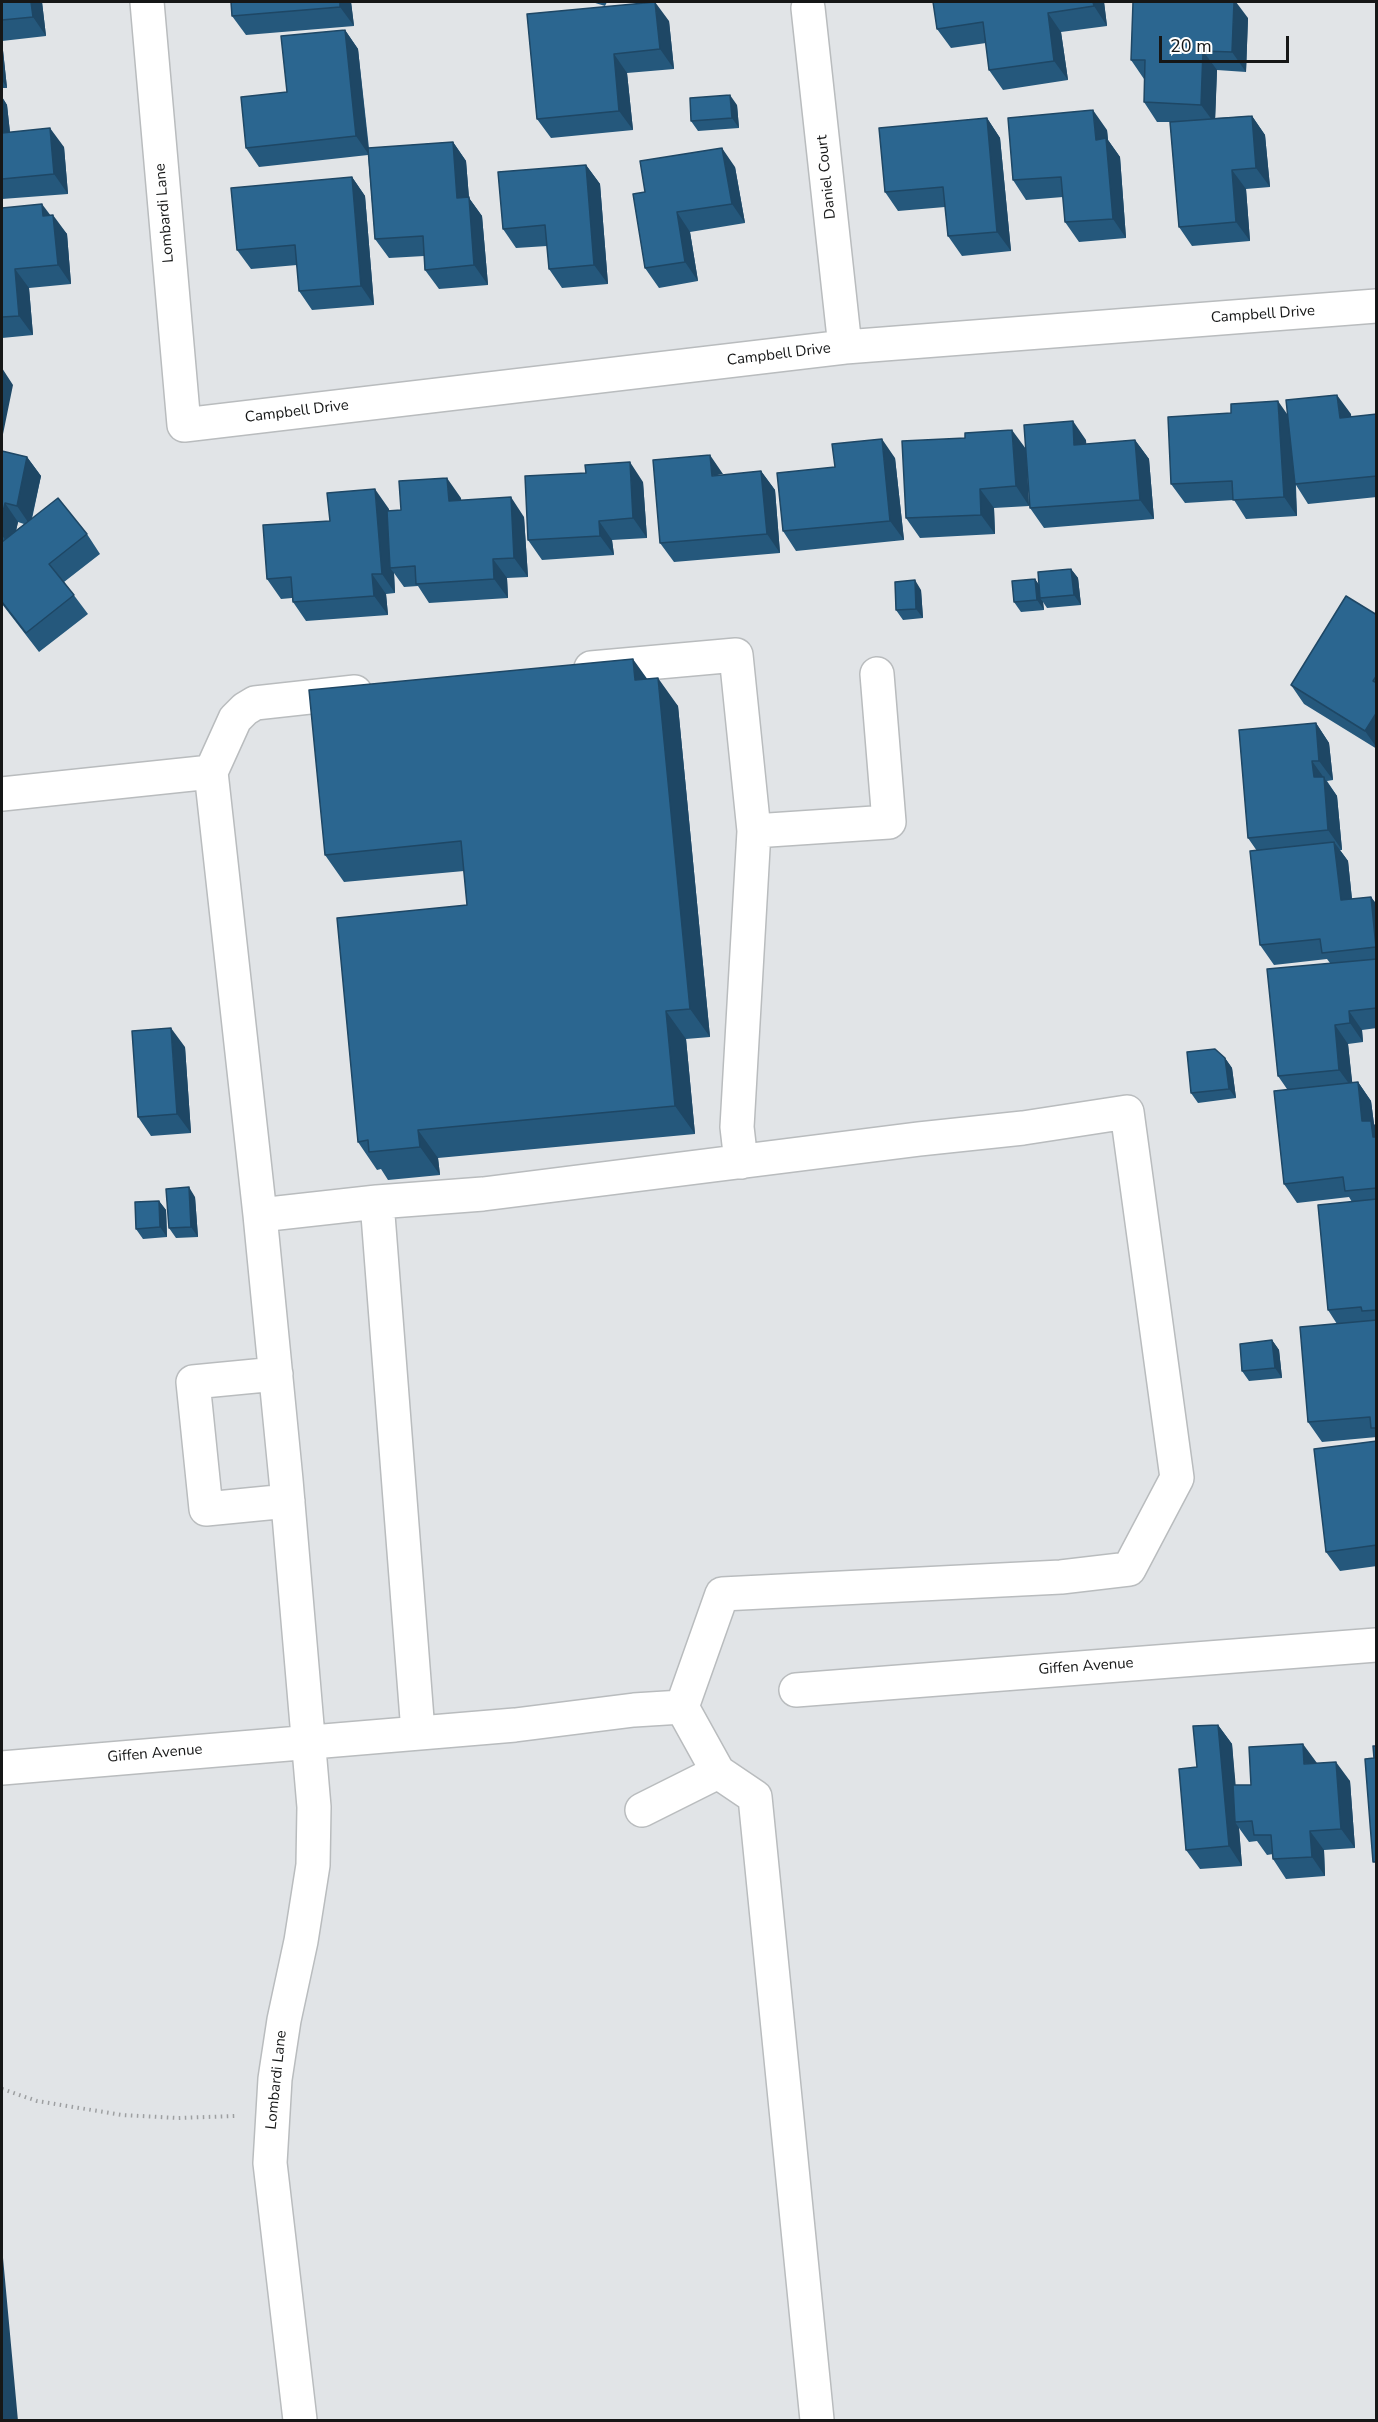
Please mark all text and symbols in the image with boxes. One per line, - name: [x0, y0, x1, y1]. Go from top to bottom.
- scale bar: [1162, 24, 1292, 62]
- text: 20 m: [1170, 34, 1212, 58]
- street label: Daniel Court: [814, 134, 840, 220]
- street label: Lombardi Lane: [152, 162, 178, 264]
- street label: Campbell Drive: [1210, 302, 1316, 328]
- street label: Campbell Drive: [726, 340, 832, 370]
- street label: Campbell Drive: [244, 397, 350, 427]
- street label: Giffen Avenue: [1038, 1655, 1134, 1679]
- street label: Giffen Avenue: [107, 1741, 203, 1767]
- street label: Lombardi Lane: [263, 2029, 291, 2131]

